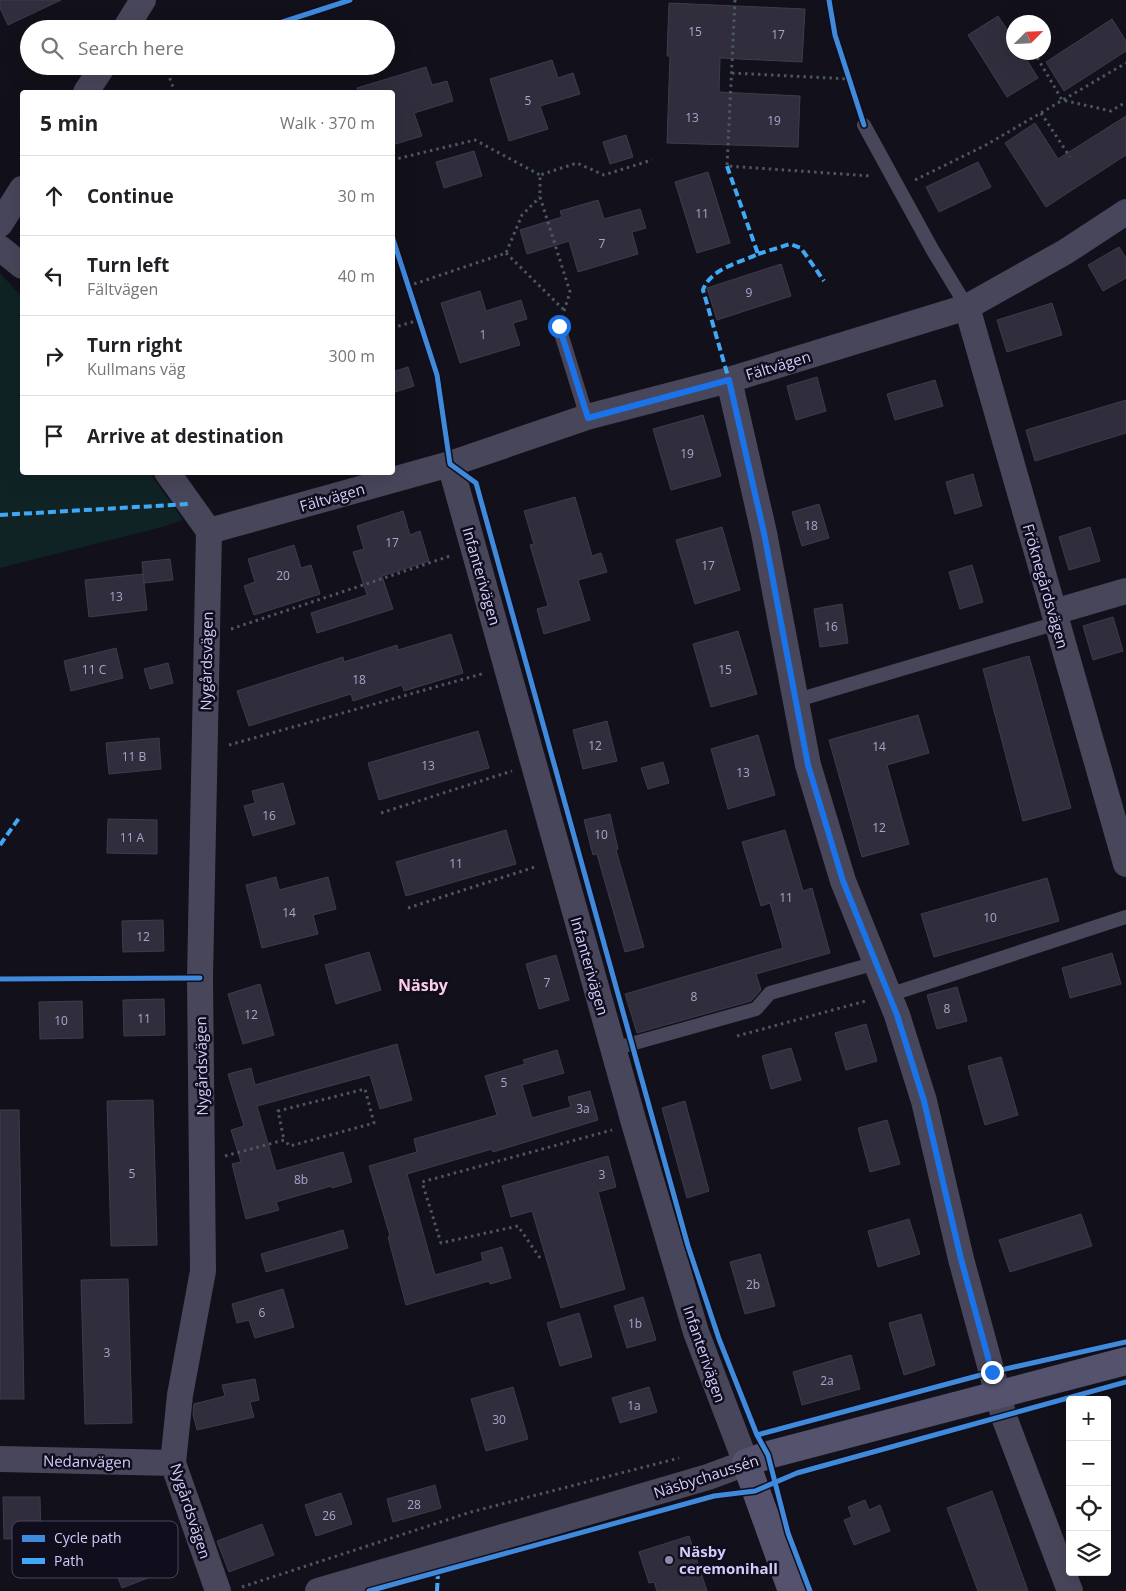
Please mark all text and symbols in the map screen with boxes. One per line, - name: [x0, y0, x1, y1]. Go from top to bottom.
- north arrow: [1006, 15, 1051, 60]
- search box: [20, 20, 395, 75]
- house number: 15: [688, 23, 702, 40]
- house number: 17: [771, 26, 785, 43]
- icon: search: [38, 34, 66, 62]
- text: Search here: [78, 35, 184, 61]
- house number: 5: [525, 92, 532, 109]
- text: 5 min: [40, 109, 98, 137]
- house number: 13: [685, 109, 699, 126]
- text: Walk · 370 m: [280, 112, 375, 134]
- house number: 19: [767, 112, 781, 129]
- icon: ahead: [40, 182, 68, 210]
- text: Continue: [87, 183, 174, 209]
- text: 30 m: [338, 185, 375, 207]
- house number: 11: [695, 205, 709, 222]
- house number: 7: [599, 235, 606, 252]
- text: Turn left: [87, 252, 169, 278]
- icon: left: [40, 262, 68, 290]
- text: 40 m: [338, 265, 375, 287]
- text: Fältvägen: [87, 278, 158, 300]
- house number: 9: [746, 284, 753, 301]
- route start: [548, 315, 571, 338]
- house number: 1: [480, 326, 486, 343]
- text: Turn right: [87, 332, 182, 358]
- icon: right: [40, 342, 68, 370]
- text: 300 m: [329, 345, 375, 367]
- street label: Fältvägen: [743, 346, 813, 384]
- text: Kullmans väg: [87, 358, 186, 380]
- icon: arrive: [40, 422, 68, 450]
- text: Arrive at destination: [87, 423, 284, 449]
- house number: 19: [680, 445, 694, 462]
- street label: Fältvägen: [297, 478, 367, 516]
- house number: 18: [804, 517, 818, 534]
- street label: Fröknegårdsvägen: [1019, 521, 1073, 651]
- street label: Infanterivägen: [458, 525, 506, 627]
- house number: 17: [385, 534, 399, 551]
- house number: 17: [701, 557, 715, 574]
- house number: 20: [276, 567, 290, 584]
- house number: 13: [109, 588, 123, 605]
- street label: Nygårdsvägen: [195, 611, 217, 711]
- house number: 16: [824, 618, 838, 635]
- house number: 11 C: [82, 661, 107, 678]
- house number: 15: [718, 661, 732, 678]
- house number: 18: [352, 671, 366, 688]
- house number: 12: [588, 737, 602, 754]
- house number: 14: [872, 738, 886, 755]
- house number: 11 B: [122, 748, 147, 765]
- house number: 13: [421, 757, 435, 774]
- house number: 13: [736, 764, 750, 781]
- house number: 16: [262, 807, 276, 824]
- house number: 12: [872, 819, 886, 836]
- house number: 10: [594, 826, 608, 843]
- house number: 11 A: [120, 829, 145, 846]
- house number: 11: [449, 855, 463, 872]
- house number: 11: [779, 889, 793, 906]
- house number: 14: [282, 904, 296, 921]
- house number: 10: [983, 909, 997, 926]
- street label: Infanterivägen: [566, 915, 614, 1017]
- house number: 12: [136, 928, 150, 945]
- district label: Näsby: [398, 974, 449, 996]
- house number: 7: [544, 974, 551, 991]
- house number: 8: [691, 988, 698, 1005]
- house number: 8: [944, 1000, 951, 1017]
- house number: 12: [244, 1006, 258, 1023]
- house number: 11: [137, 1010, 151, 1027]
- house number: 10: [54, 1012, 68, 1029]
- street label: Nygårdsvägen: [190, 1016, 212, 1116]
- house number: 5: [501, 1074, 508, 1091]
- house number: 3a: [576, 1100, 590, 1117]
- house number: 5: [129, 1165, 136, 1182]
- house number: 3: [599, 1166, 606, 1183]
- house number: 8b: [294, 1171, 308, 1188]
- house number: 2b: [746, 1276, 760, 1293]
- street label: Infanterivägen: [679, 1303, 731, 1405]
- house number: 6: [259, 1304, 266, 1321]
- house number: 1b: [628, 1315, 642, 1332]
- house number: 3: [104, 1344, 111, 1361]
- route end: [981, 1361, 1004, 1384]
- house number: 2a: [820, 1372, 834, 1389]
- map controls: [1066, 1396, 1111, 1576]
- button: +: [1066, 1396, 1111, 1441]
- house number: 1a: [627, 1397, 641, 1414]
- house number: 30: [492, 1411, 506, 1428]
- button: −: [1066, 1441, 1111, 1486]
- street label: Nedanvägen: [43, 1450, 131, 1472]
- street label: Näsbychaussén: [651, 1450, 761, 1502]
- street label: Nygårdsvägen: [166, 1461, 216, 1561]
- button: locate: [1066, 1486, 1111, 1531]
- house number: 28: [407, 1496, 421, 1513]
- house number: 26: [322, 1507, 336, 1524]
- legend: [12, 1521, 178, 1578]
- text: Cycle path: [54, 1528, 122, 1547]
- button: layers: [1066, 1531, 1111, 1576]
- place label: Näsby ceremonihall: [679, 1541, 778, 1578]
- text: Path: [54, 1551, 84, 1570]
- marker: Näsby ceremonihall: [663, 1554, 675, 1566]

